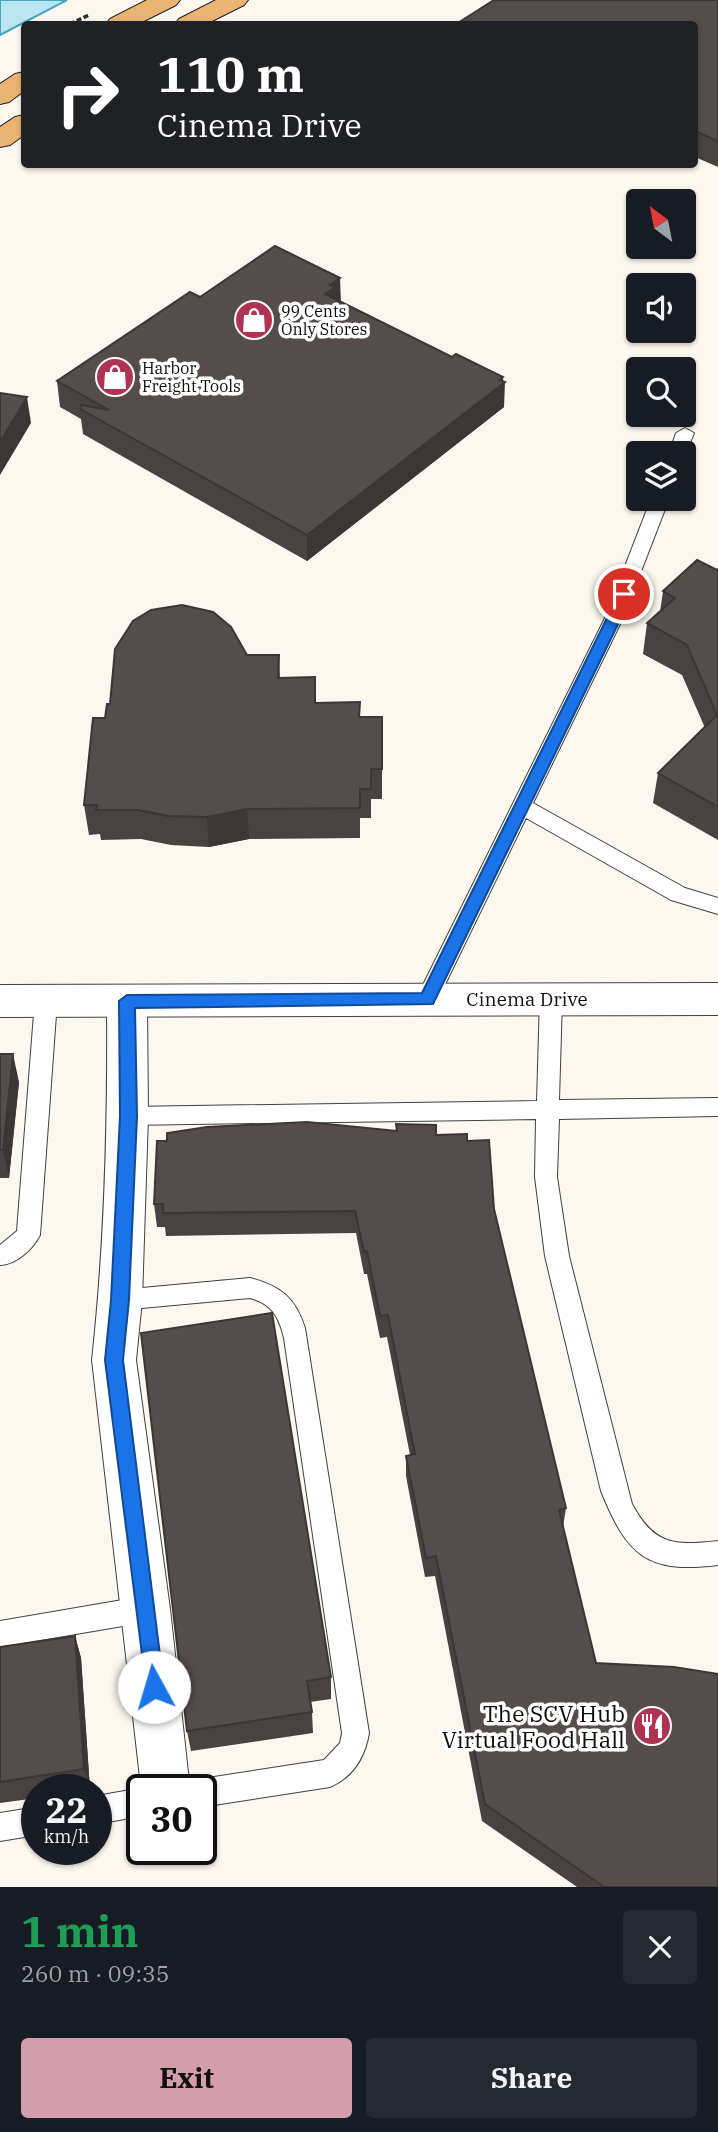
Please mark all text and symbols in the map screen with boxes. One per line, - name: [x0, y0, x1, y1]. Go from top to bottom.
- text: 110 m: [157, 42, 304, 105]
- icon: right: [42, 49, 133, 140]
- text: Cinema Drive: [157, 104, 362, 146]
- north arrow: [626, 189, 696, 259]
- map controls: [626, 189, 696, 511]
- button: sound: [626, 273, 696, 343]
- shop icon: 99 Cents Only Stores: [233, 299, 275, 341]
- place label: 99 Cents Only Stores: [281, 301, 367, 339]
- shop icon: Harbor Freight Tools: [94, 356, 136, 398]
- button: search: [626, 357, 696, 427]
- place label: Harbor Freight Tools: [142, 358, 241, 396]
- button: layers: [626, 441, 696, 511]
- pin: [594, 564, 654, 624]
- icon: arrive: [605, 575, 643, 613]
- street label: Cinema Drive: [466, 987, 588, 1011]
- position arrow: [117, 1650, 191, 1724]
- place label: The SCV Hub Virtual Food Hall: [442, 1698, 625, 1754]
- restaurant icon: The SCV Hub Virtual Food Hall: [631, 1705, 673, 1747]
- speed limit sign: 30: [126, 1774, 217, 1865]
- text: 22: [45, 1787, 88, 1833]
- text: km/h: [44, 1825, 89, 1848]
- text: 1 min: [21, 1904, 139, 1959]
- button: close: [623, 1910, 697, 1984]
- text: 260 m · 09:35: [21, 1958, 170, 1988]
- button: Exit: [21, 2038, 352, 2118]
- button: Share: [366, 2038, 697, 2118]

